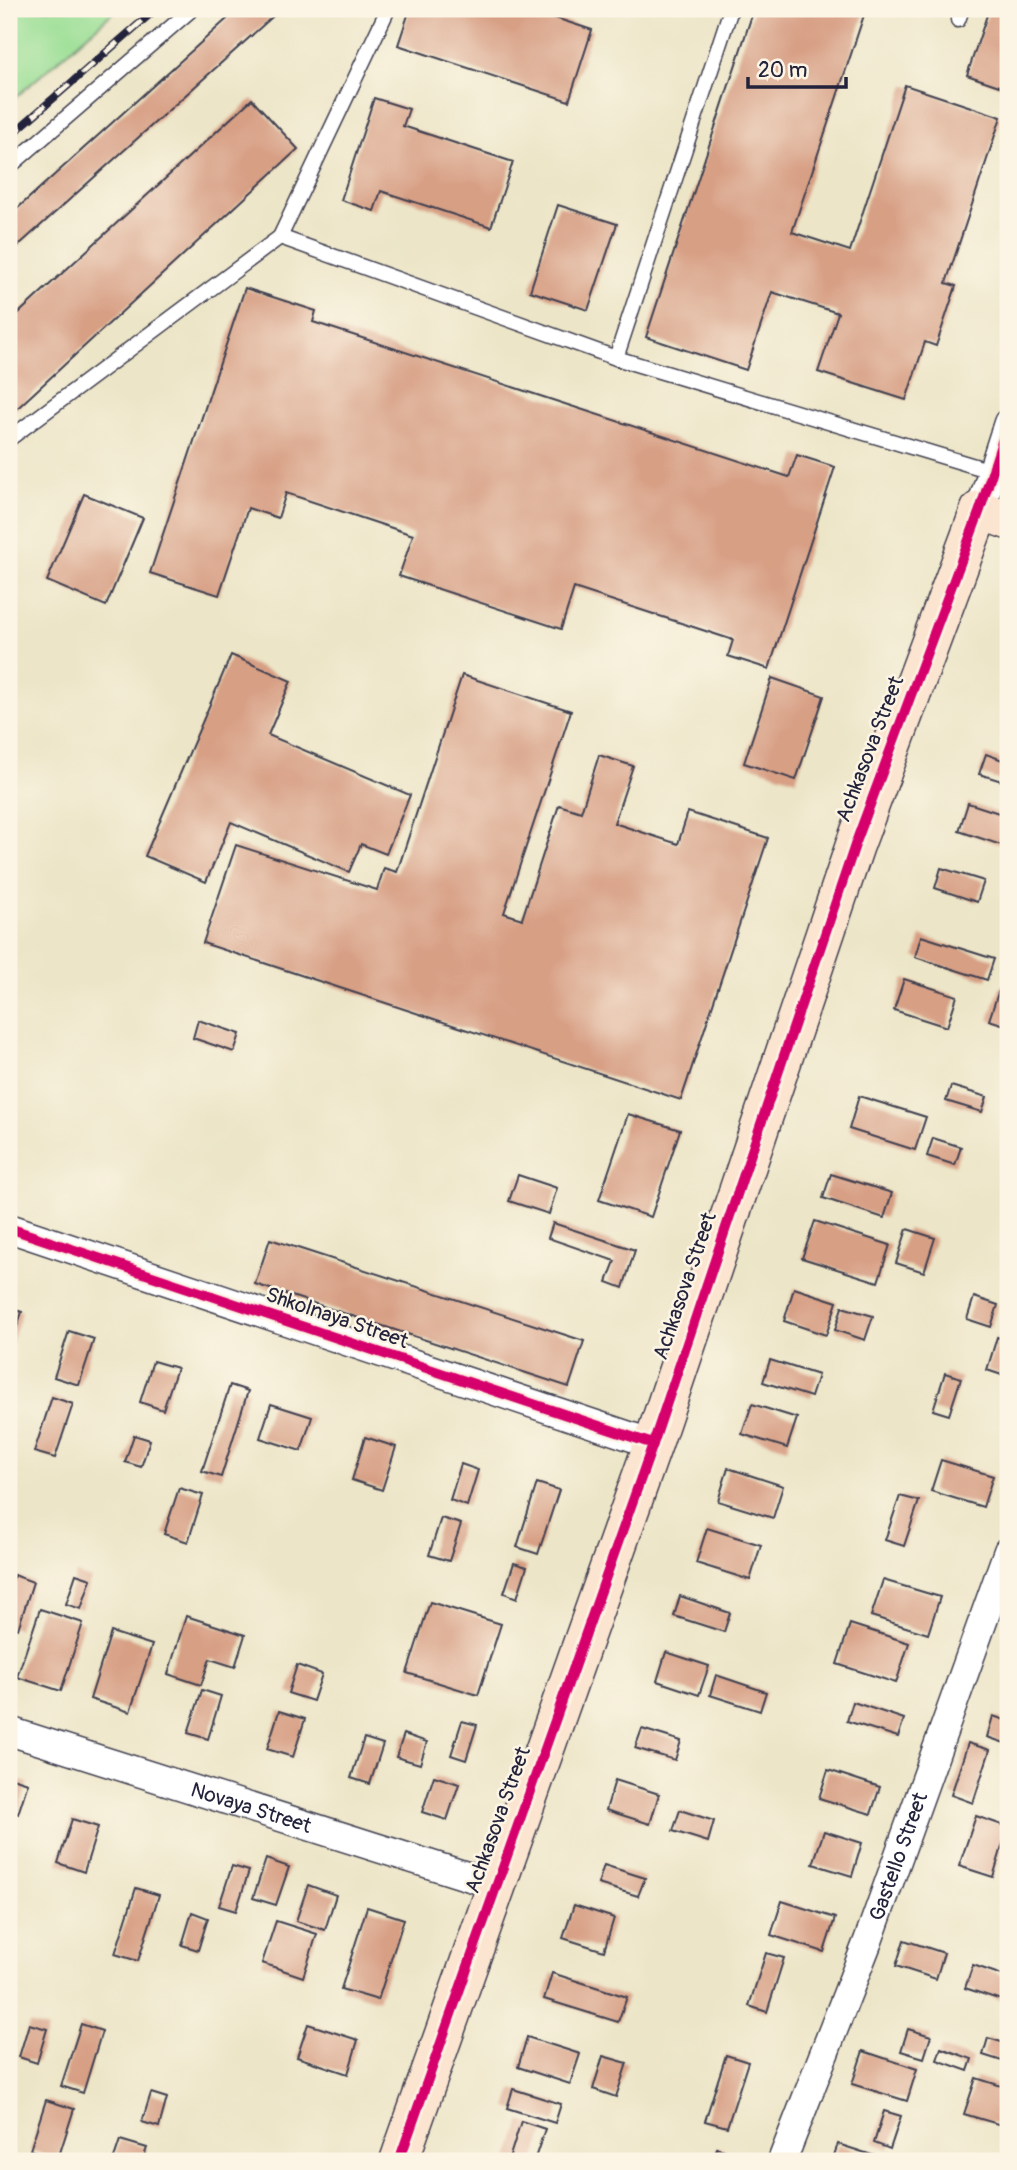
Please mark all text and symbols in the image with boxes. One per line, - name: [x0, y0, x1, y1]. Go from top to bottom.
- scale bar: [748, 46, 846, 90]
- text: 20 m: [758, 57, 807, 84]
- street label: Achkasova Street: [830, 672, 910, 826]
- street label: Achkasova Street: [647, 1208, 723, 1363]
- street label: Shkolnaya Street: [262, 1281, 412, 1355]
- street label: Achkasova Street: [459, 1742, 537, 1897]
- street label: Novaya Street: [187, 1776, 315, 1840]
- street label: Gastello Street: [863, 1788, 934, 1924]

